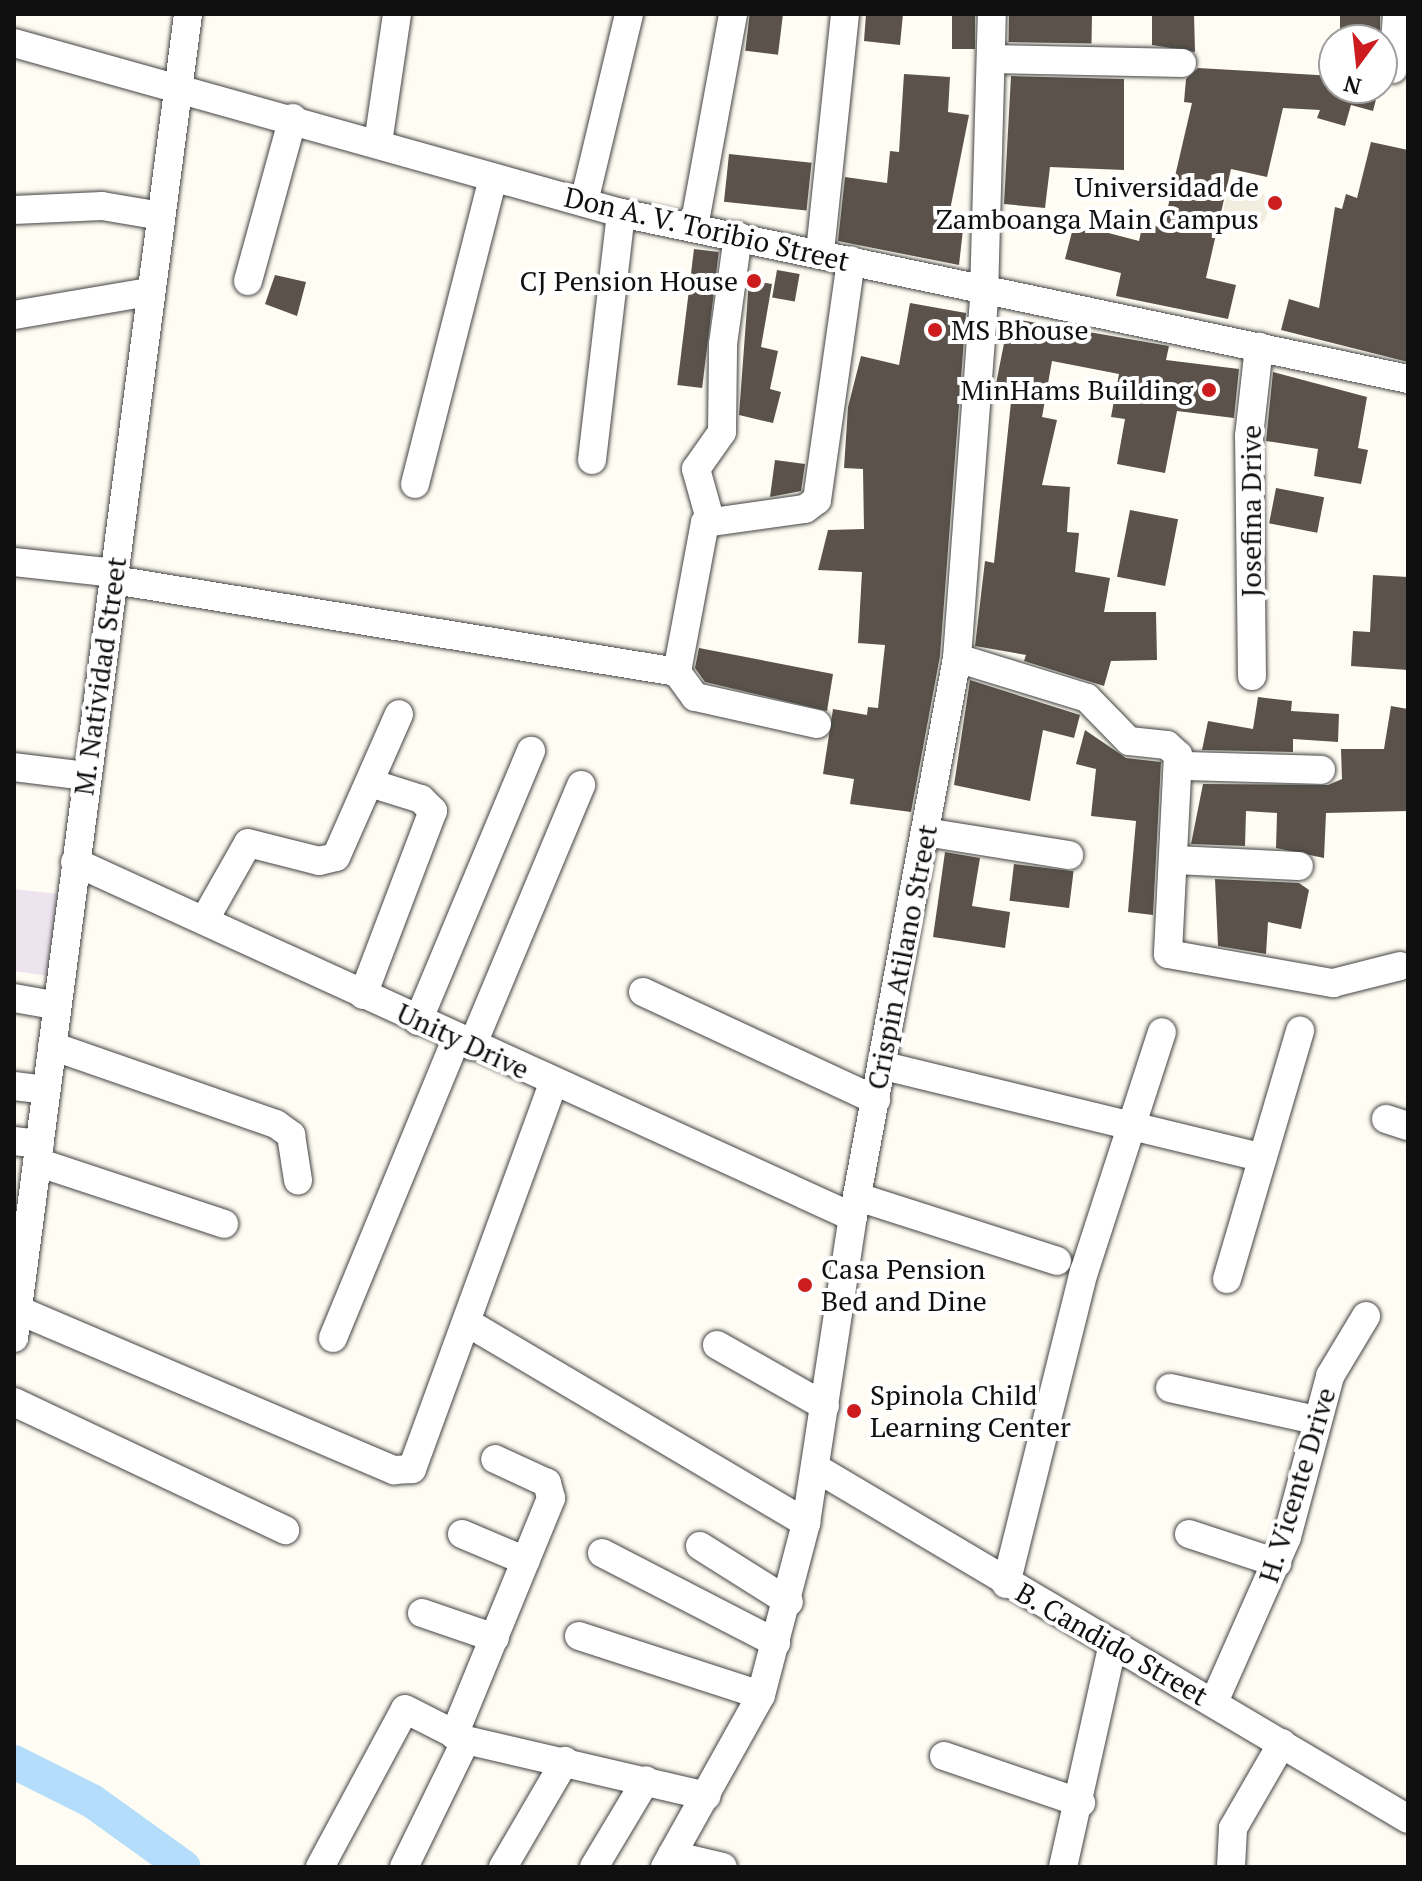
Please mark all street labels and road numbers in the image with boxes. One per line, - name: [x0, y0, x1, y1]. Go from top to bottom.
- street label: Don A. V. Toribio Street: [560, 179, 854, 279]
- street label: Josefina Drive: [1234, 425, 1268, 597]
- street label: M. Natividad Street: [67, 554, 133, 798]
- street label: Crispin Atilano Street: [860, 821, 944, 1093]
- street label: Unity Drive: [392, 996, 534, 1086]
- street label: H. Vicente Drive: [1251, 1383, 1343, 1587]
- street label: B. Candido Street: [1010, 1575, 1214, 1713]

